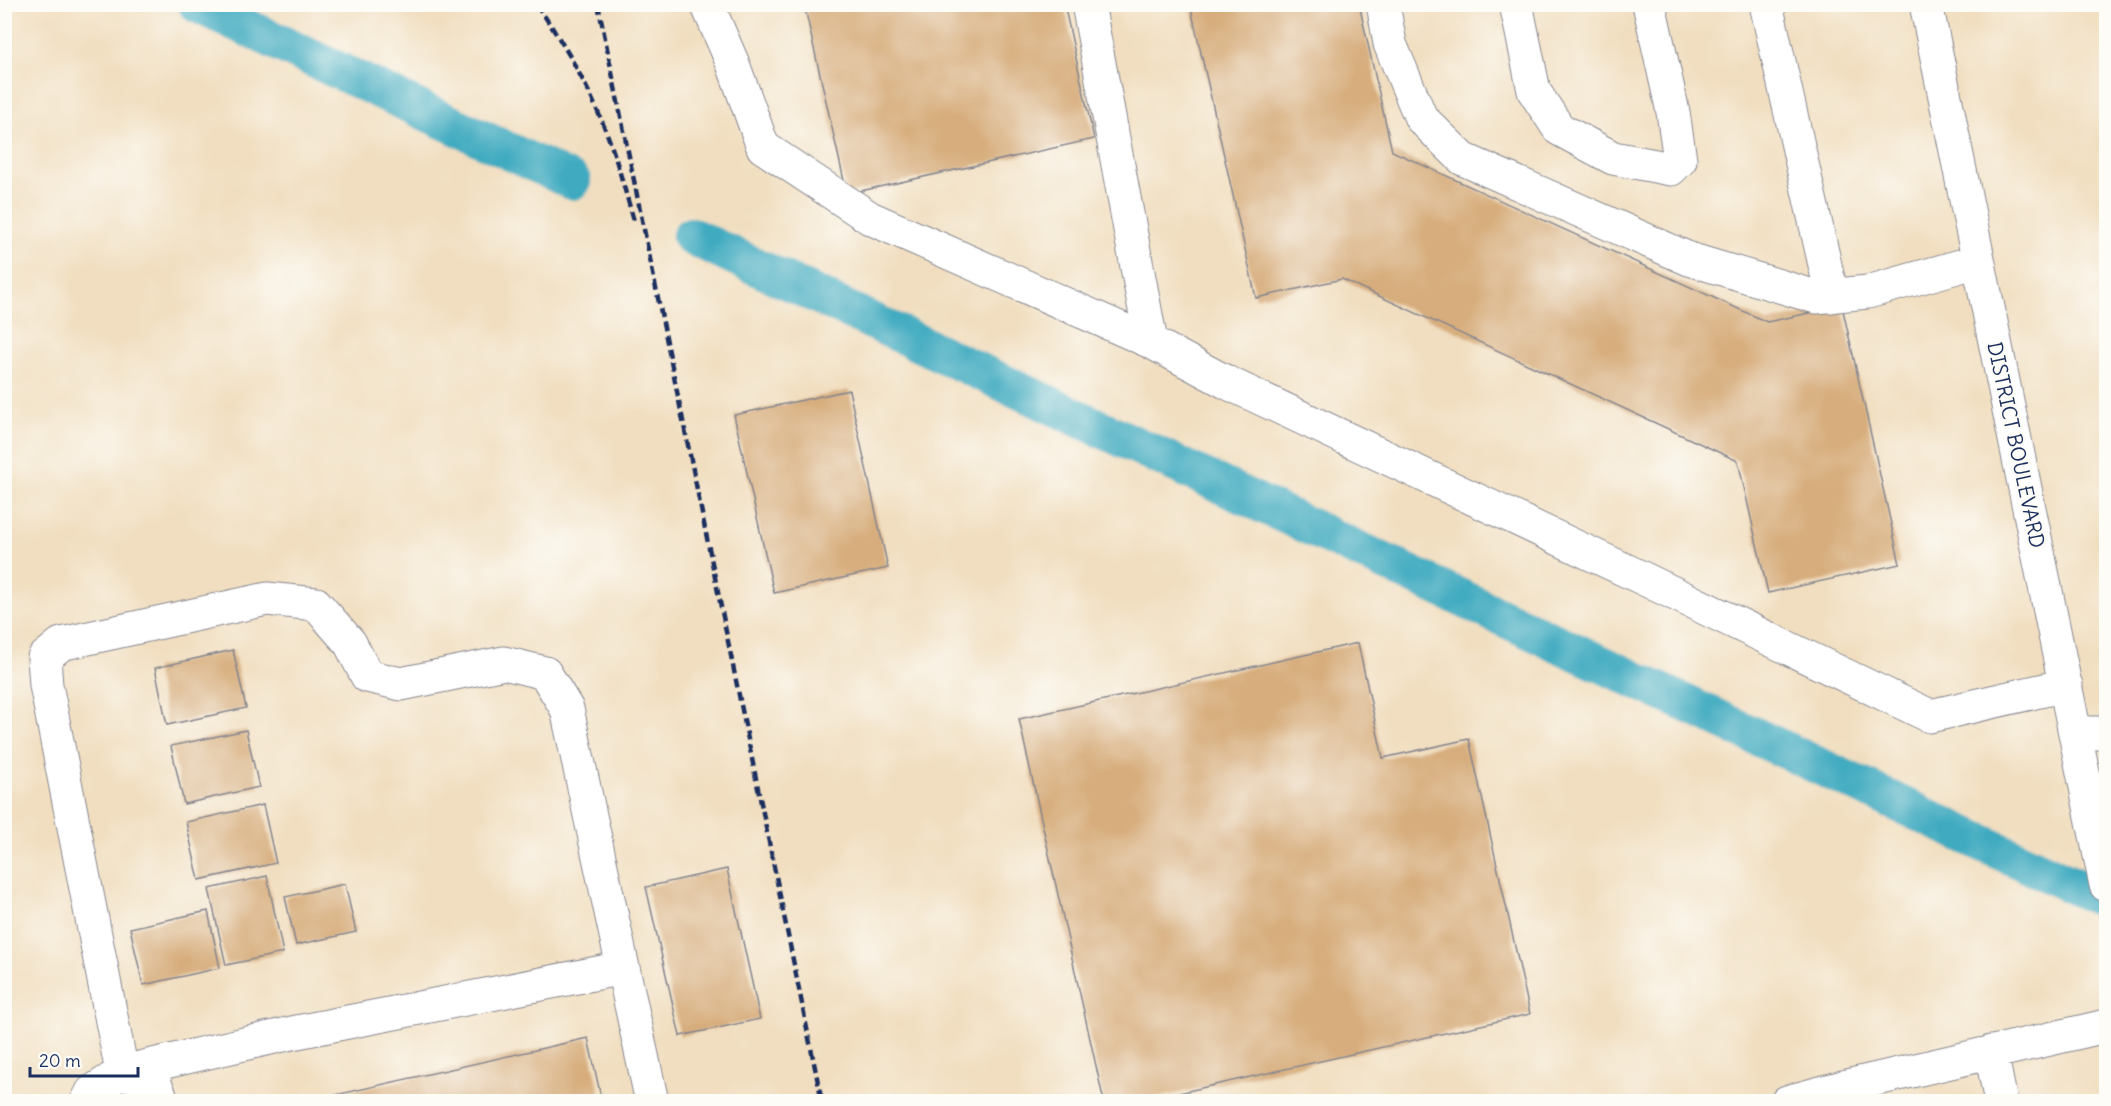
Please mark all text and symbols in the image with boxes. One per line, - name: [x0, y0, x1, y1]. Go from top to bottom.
- street label: DISTRICT BOULEVARD: [1982, 340, 2051, 550]
- scale bar: [30, 1040, 138, 1078]
- text: 20 m: [39, 1049, 81, 1072]

